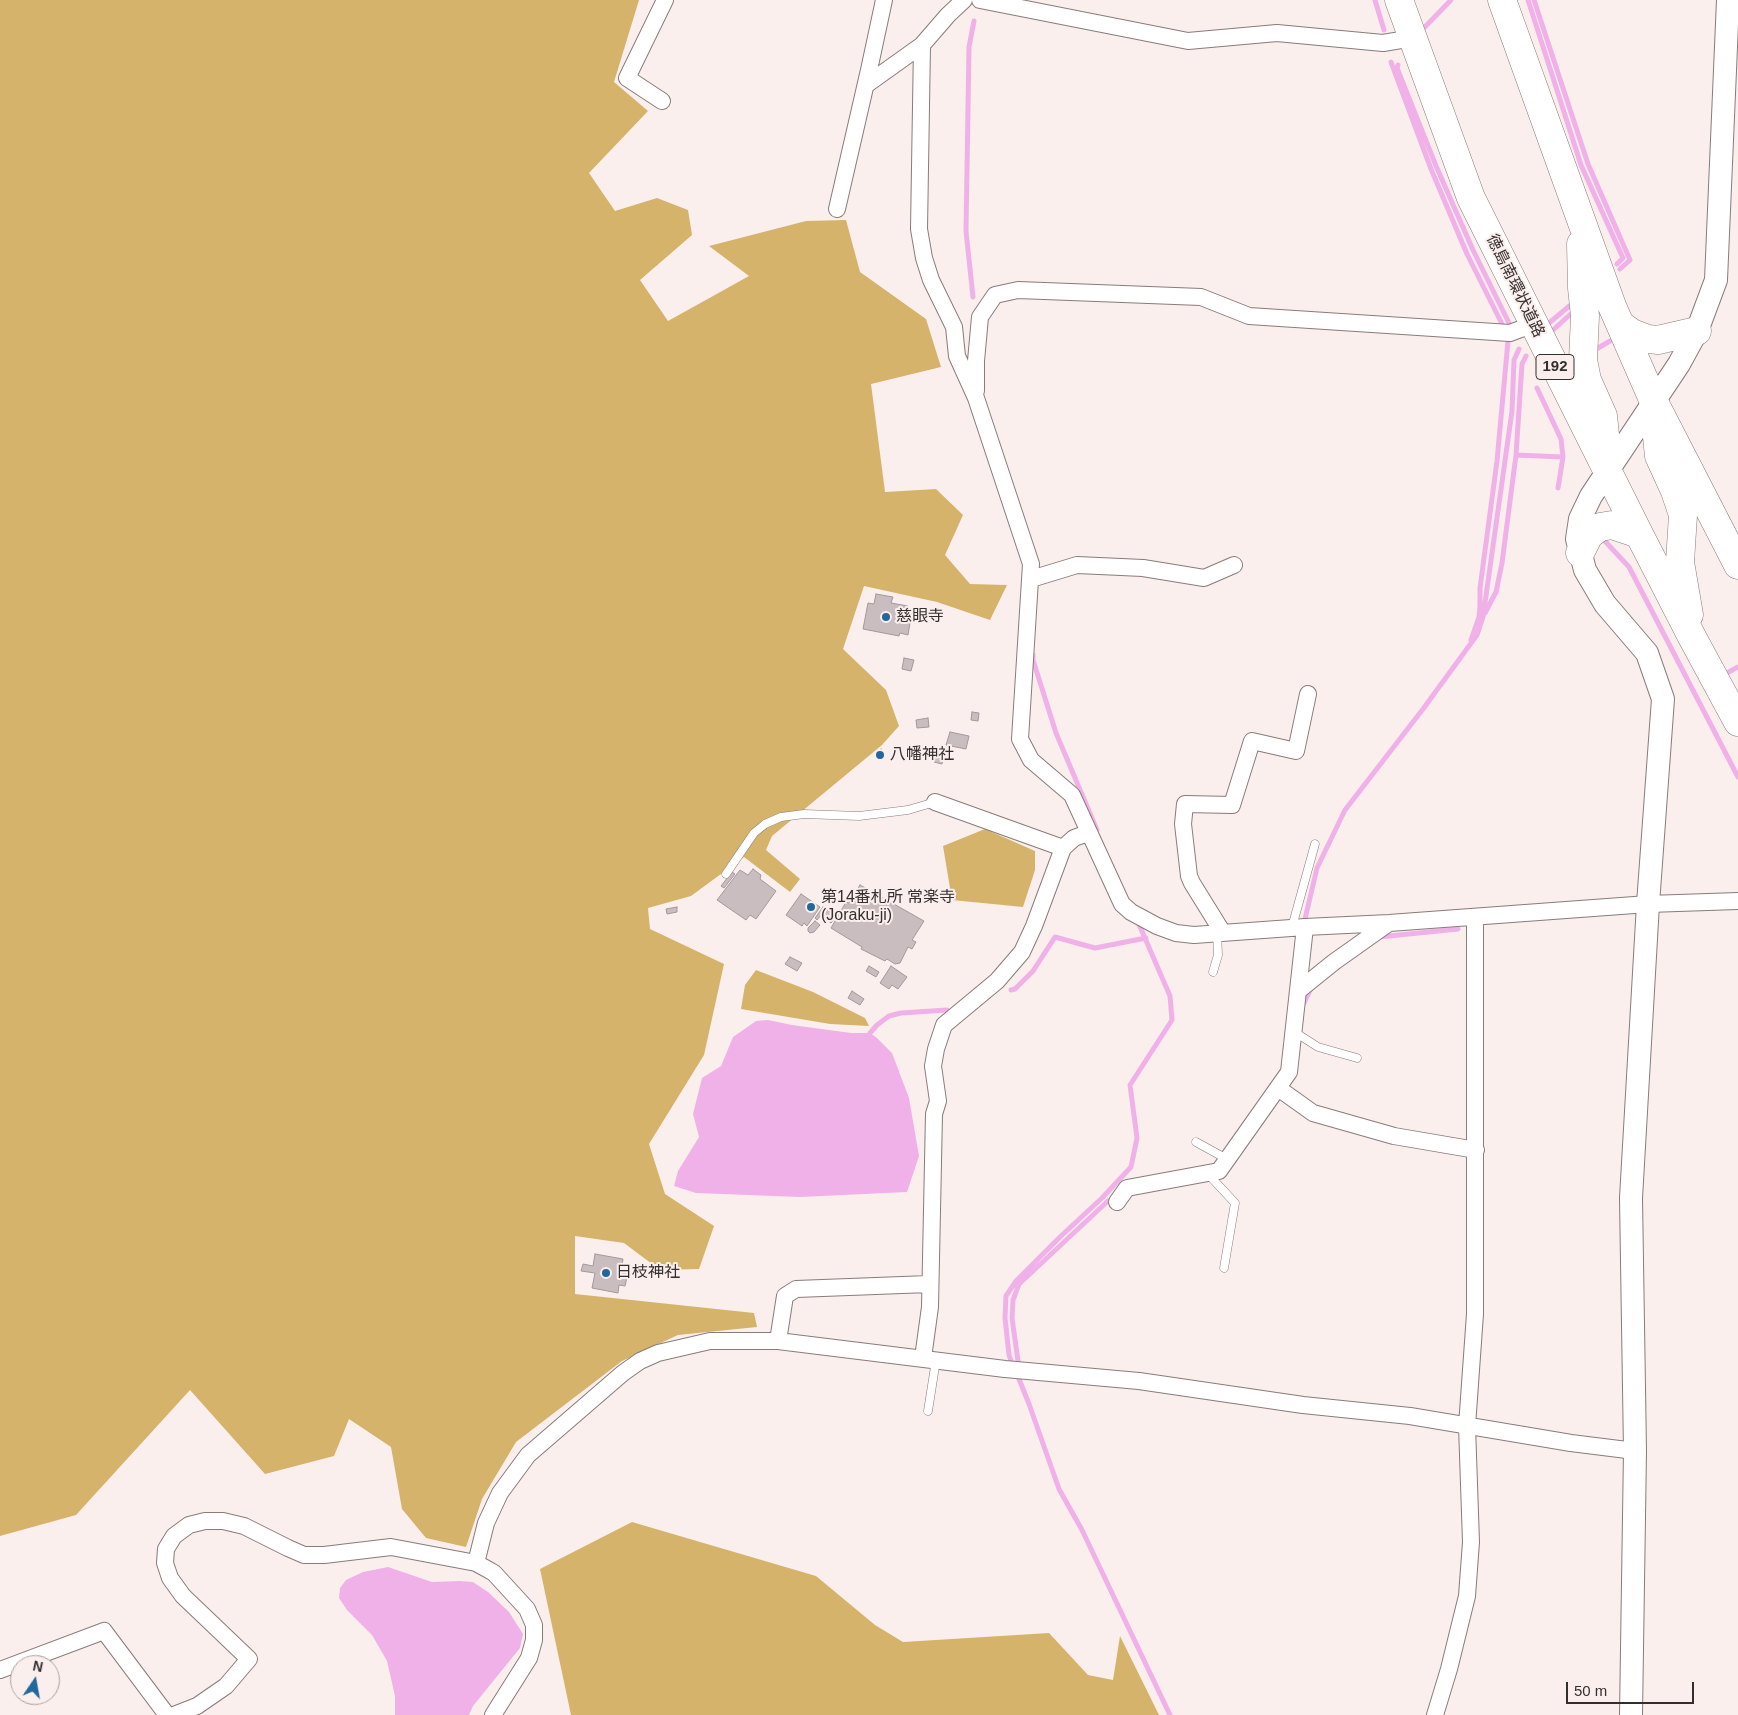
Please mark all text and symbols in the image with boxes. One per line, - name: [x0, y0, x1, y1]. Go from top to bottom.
- street label: 徳島南環状道路: [1482, 231, 1548, 341]
- road number: 192: [1536, 354, 1574, 380]
- place label: 慈眼寺: [896, 607, 944, 627]
- marker: 慈眼寺: [880, 611, 892, 623]
- place label: 八幡神社: [890, 745, 954, 765]
- marker: 八幡神社: [874, 749, 886, 761]
- place label: 第14番札所 常楽寺 (Joraku-ji): [821, 888, 955, 926]
- marker: 第14番札所 常楽寺 (Joraku-ji): [805, 901, 817, 913]
- place label: 日枝神社: [616, 1263, 680, 1283]
- marker: 日枝神社: [600, 1267, 612, 1279]
- north arrow: [10, 1655, 60, 1705]
- text: N: [31, 1657, 45, 1675]
- scale bar: [1568, 1672, 1696, 1704]
- text: 50 m: [1574, 1682, 1607, 1699]

